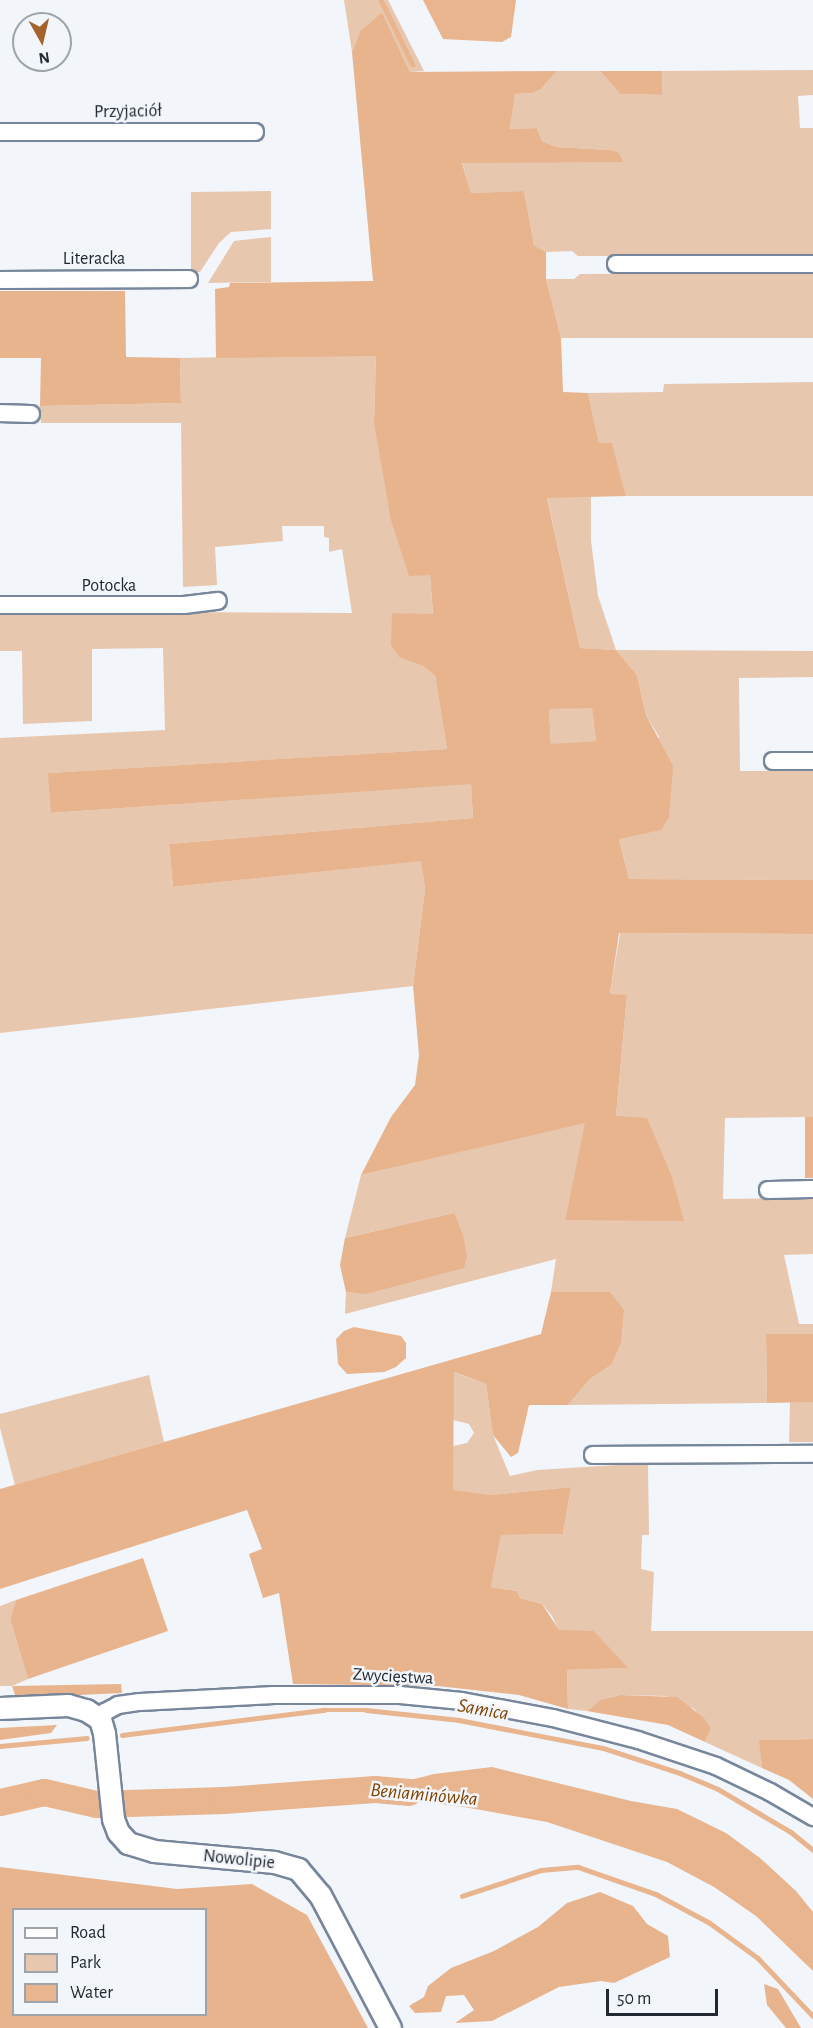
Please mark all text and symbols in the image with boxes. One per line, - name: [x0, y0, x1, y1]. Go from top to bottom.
- north arrow: [12, 12, 72, 72]
- text: N: [38, 49, 51, 67]
- street label: Przyjaciół: [94, 101, 162, 123]
- street label: Literacka: [63, 248, 125, 270]
- street label: Potocka: [82, 575, 136, 597]
- street label: Zwycięstwa: [352, 1664, 434, 1690]
- water label: Samica: [456, 1694, 510, 1726]
- water label: Beniaminówka: [369, 1778, 479, 1812]
- street label: Nowolipie: [202, 1846, 276, 1874]
- legend: [12, 1908, 207, 2016]
- text: Road: [70, 1924, 106, 1942]
- text: Park: [70, 1954, 101, 1972]
- scale bar: [609, 1977, 722, 2015]
- text: Water: [70, 1984, 113, 2002]
- text: 50 m: [617, 1990, 651, 2008]

